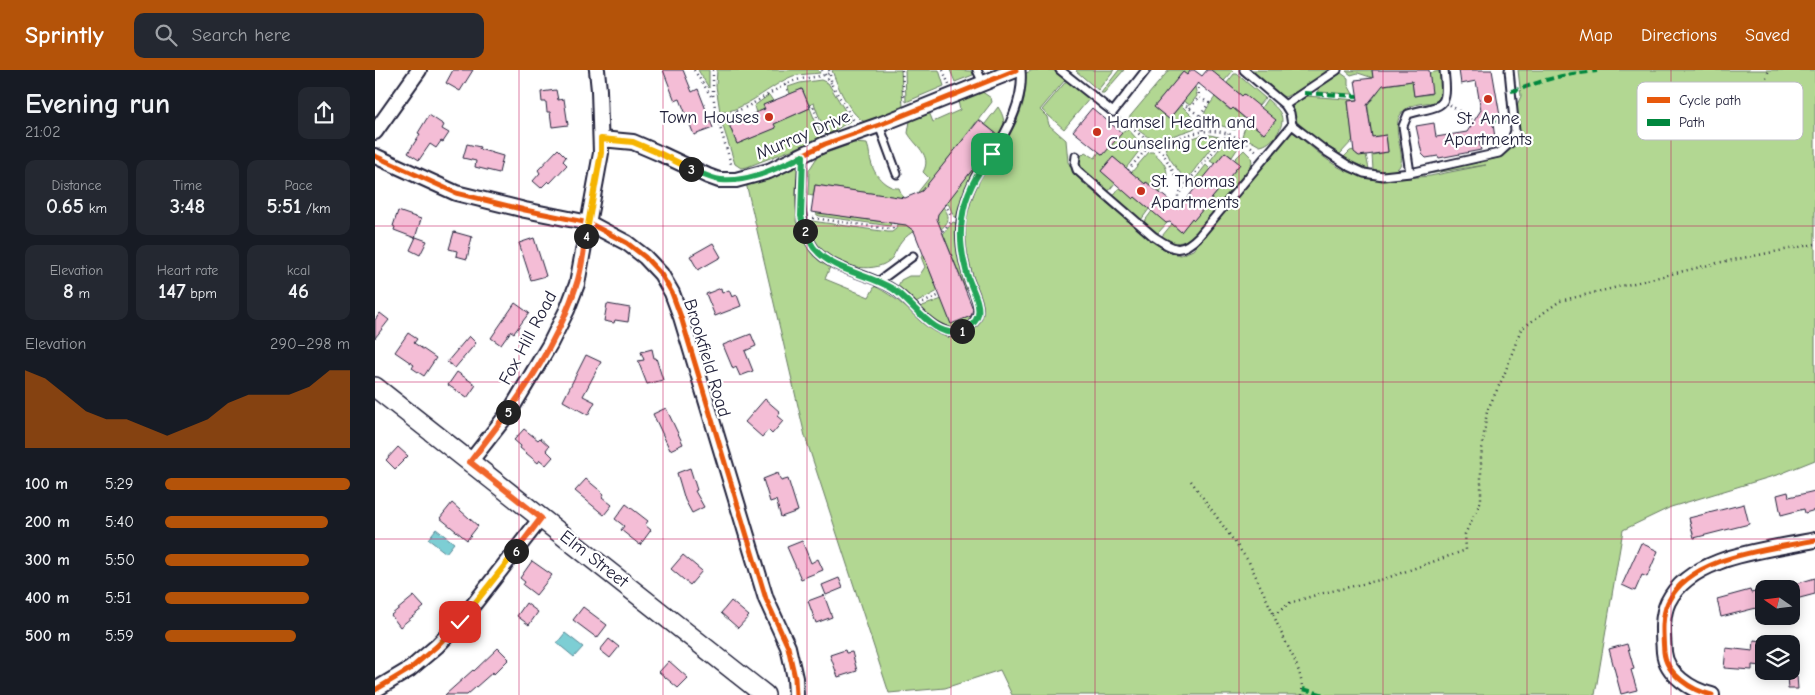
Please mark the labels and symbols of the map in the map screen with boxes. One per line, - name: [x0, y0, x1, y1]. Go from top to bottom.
- legend: [1637, 82, 1803, 140]
- text: Cycle path: [1679, 92, 1741, 109]
- marker: St. Anne Apartments: [1482, 93, 1494, 105]
- street label: Murray Drive: [753, 106, 853, 164]
- place label: Town Houses: [659, 107, 759, 128]
- place label: St. Anne Apartments: [1444, 108, 1532, 150]
- marker: Town Houses: [763, 111, 775, 123]
- place label: Hamsel Health and Counseling Center: [1107, 112, 1255, 154]
- text: Path: [1679, 114, 1705, 131]
- marker: Hamsel Health and Counseling Center: [1091, 126, 1103, 138]
- pin: [971, 133, 1013, 175]
- pin: 3: [679, 156, 703, 182]
- place label: St. Thomas Apartments: [1151, 171, 1239, 213]
- marker: St. Thomas Apartments: [1135, 185, 1147, 197]
- pin: 2: [793, 218, 817, 244]
- pin: 4: [573, 224, 599, 248]
- street label: Fox Hill Road: [495, 288, 561, 388]
- street label: Brookfield Road: [679, 296, 735, 420]
- pin: 1: [949, 318, 975, 344]
- pin: 5: [495, 400, 521, 424]
- street label: Elm Street: [556, 526, 633, 593]
- pin: 6: [503, 538, 529, 564]
- north arrow: [1755, 580, 1800, 625]
- pin: [439, 601, 481, 643]

